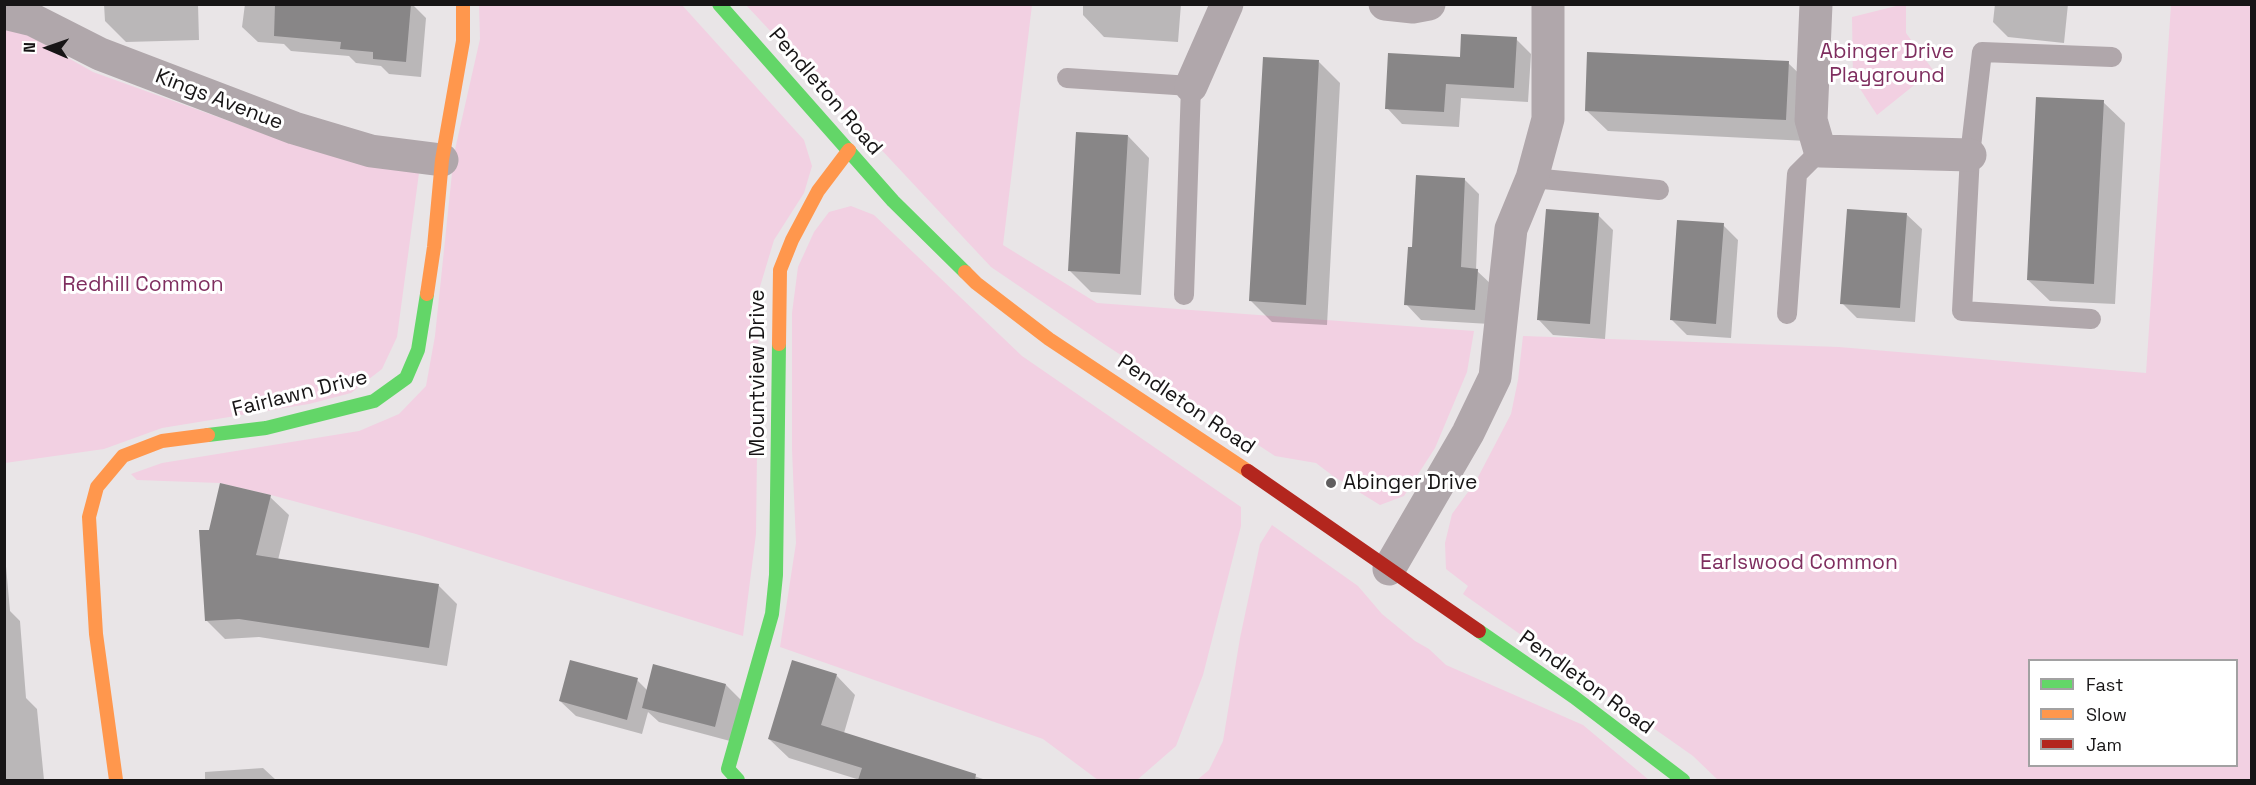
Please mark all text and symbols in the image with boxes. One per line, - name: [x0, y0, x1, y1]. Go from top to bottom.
- north arrow: [18, 18, 78, 78]
- street label: Pendleton Road: [763, 23, 887, 161]
- park label: Abinger Drive Playground: [1820, 39, 1954, 89]
- text: N: [19, 42, 40, 53]
- street label: Kings Avenue: [151, 64, 287, 136]
- park label: Redhill Common: [62, 272, 224, 298]
- street label: Mountview Drive: [745, 289, 771, 457]
- street label: Pendleton Road: [1112, 350, 1260, 460]
- street label: Fairlawn Drive: [230, 365, 370, 423]
- place label: Abinger Drive: [1343, 470, 1477, 496]
- marker: Abinger Drive: [1324, 476, 1338, 490]
- park label: Earlswood Common: [1700, 550, 1898, 576]
- street label: Pendleton Road: [1514, 626, 1658, 740]
- legend: [2028, 659, 2238, 767]
- text: Fast: [2086, 673, 2123, 696]
- text: Slow: [2086, 703, 2127, 726]
- text: Jam: [2086, 733, 2122, 756]

